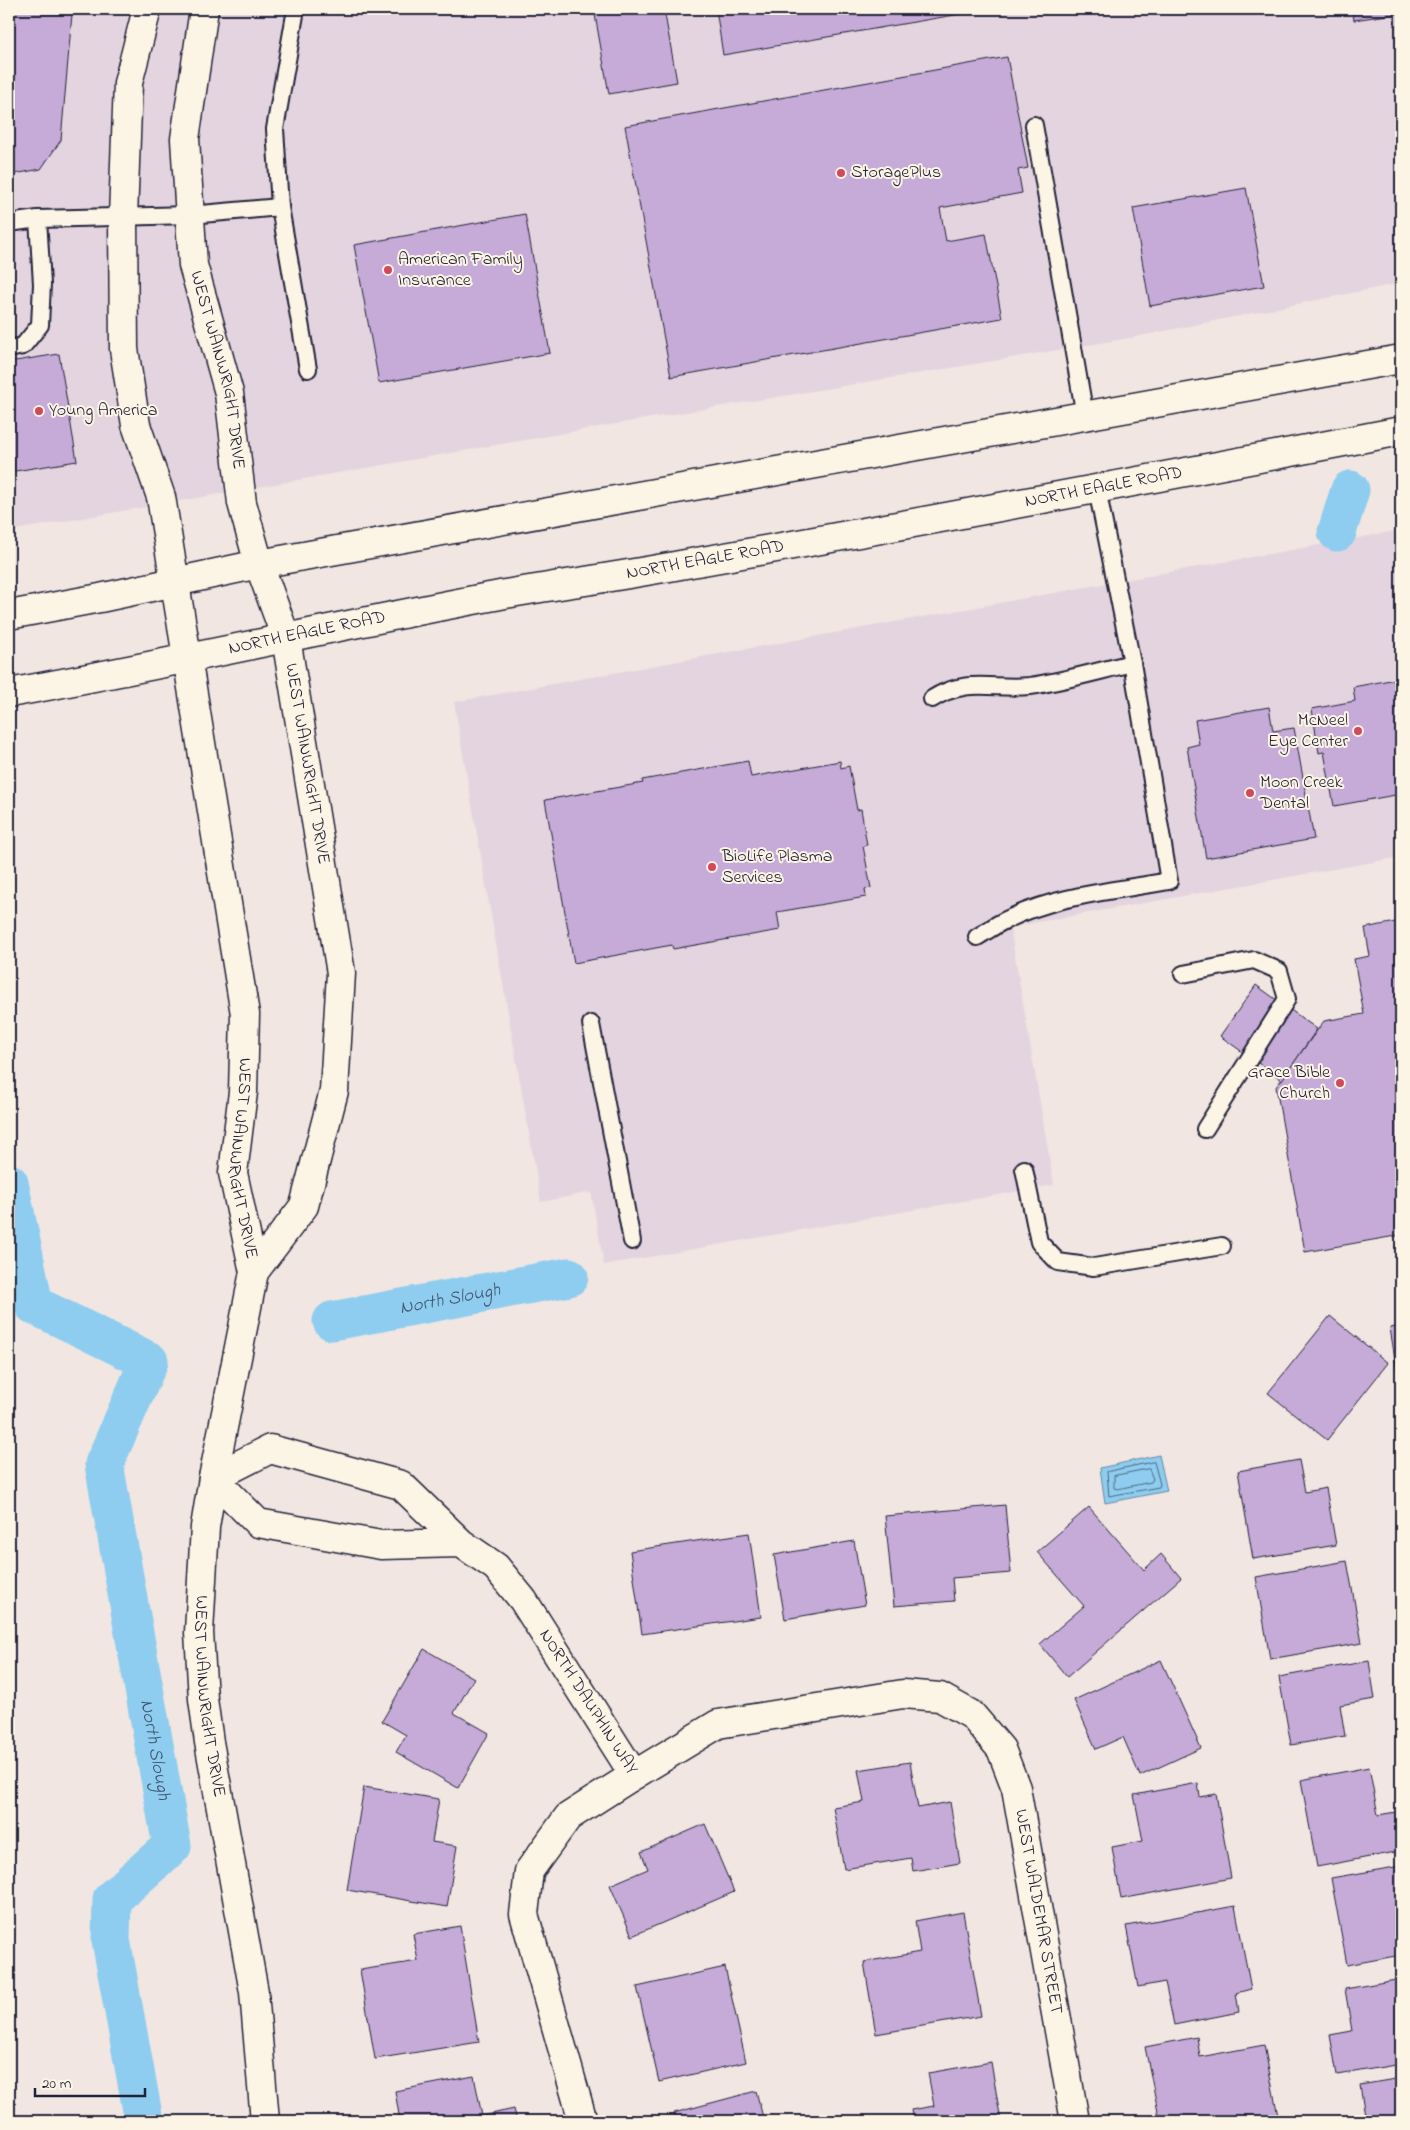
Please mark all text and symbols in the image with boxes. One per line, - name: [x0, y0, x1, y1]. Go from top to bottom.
- place label: StoragePlus: [851, 160, 941, 187]
- marker: StoragePlus: [835, 167, 847, 179]
- place label: American Family Insurance: [398, 247, 523, 294]
- marker: American Family Insurance: [382, 264, 394, 276]
- street label: WEST WAINWRIGHT DRIVE: [182, 268, 251, 471]
- place label: Young America: [49, 398, 157, 425]
- marker: Young America: [33, 405, 45, 417]
- street label: NORTH EAGLE ROAD: [1023, 460, 1185, 515]
- street label: NORTH EAGLE ROAD: [625, 534, 786, 587]
- street label: NORTH EAGLE ROAD: [226, 605, 388, 662]
- street label: WEST WAINWRIGHT DRIVE: [277, 661, 336, 866]
- place label: McNeel Eye Center: [1268, 708, 1348, 755]
- marker: McNeel Eye Center: [1352, 725, 1364, 737]
- place label: Moon Creek Dental: [1259, 770, 1343, 817]
- marker: Moon Creek Dental: [1244, 787, 1256, 799]
- place label: BioLife Plasma Services: [721, 844, 832, 891]
- marker: BioLife Plasma Services: [706, 861, 718, 873]
- street label: WEST WAINWRIGHT DRIVE: [220, 1058, 264, 1261]
- place label: Grace Bible Church: [1247, 1060, 1331, 1107]
- marker: Grace Bible Church: [1334, 1077, 1346, 1089]
- water label: North Slough: [398, 1276, 503, 1322]
- street label: WEST WAINWRIGHT DRIVE: [186, 1595, 232, 1799]
- street label: NORTH DAUPHIN WAY: [532, 1624, 644, 1781]
- water label: North Slough: [133, 1697, 177, 1803]
- street label: WEST WALDEMAR STREET: [1007, 1807, 1069, 2016]
- scale bar: [35, 2065, 145, 2097]
- text: 20 m: [42, 2073, 72, 2095]

